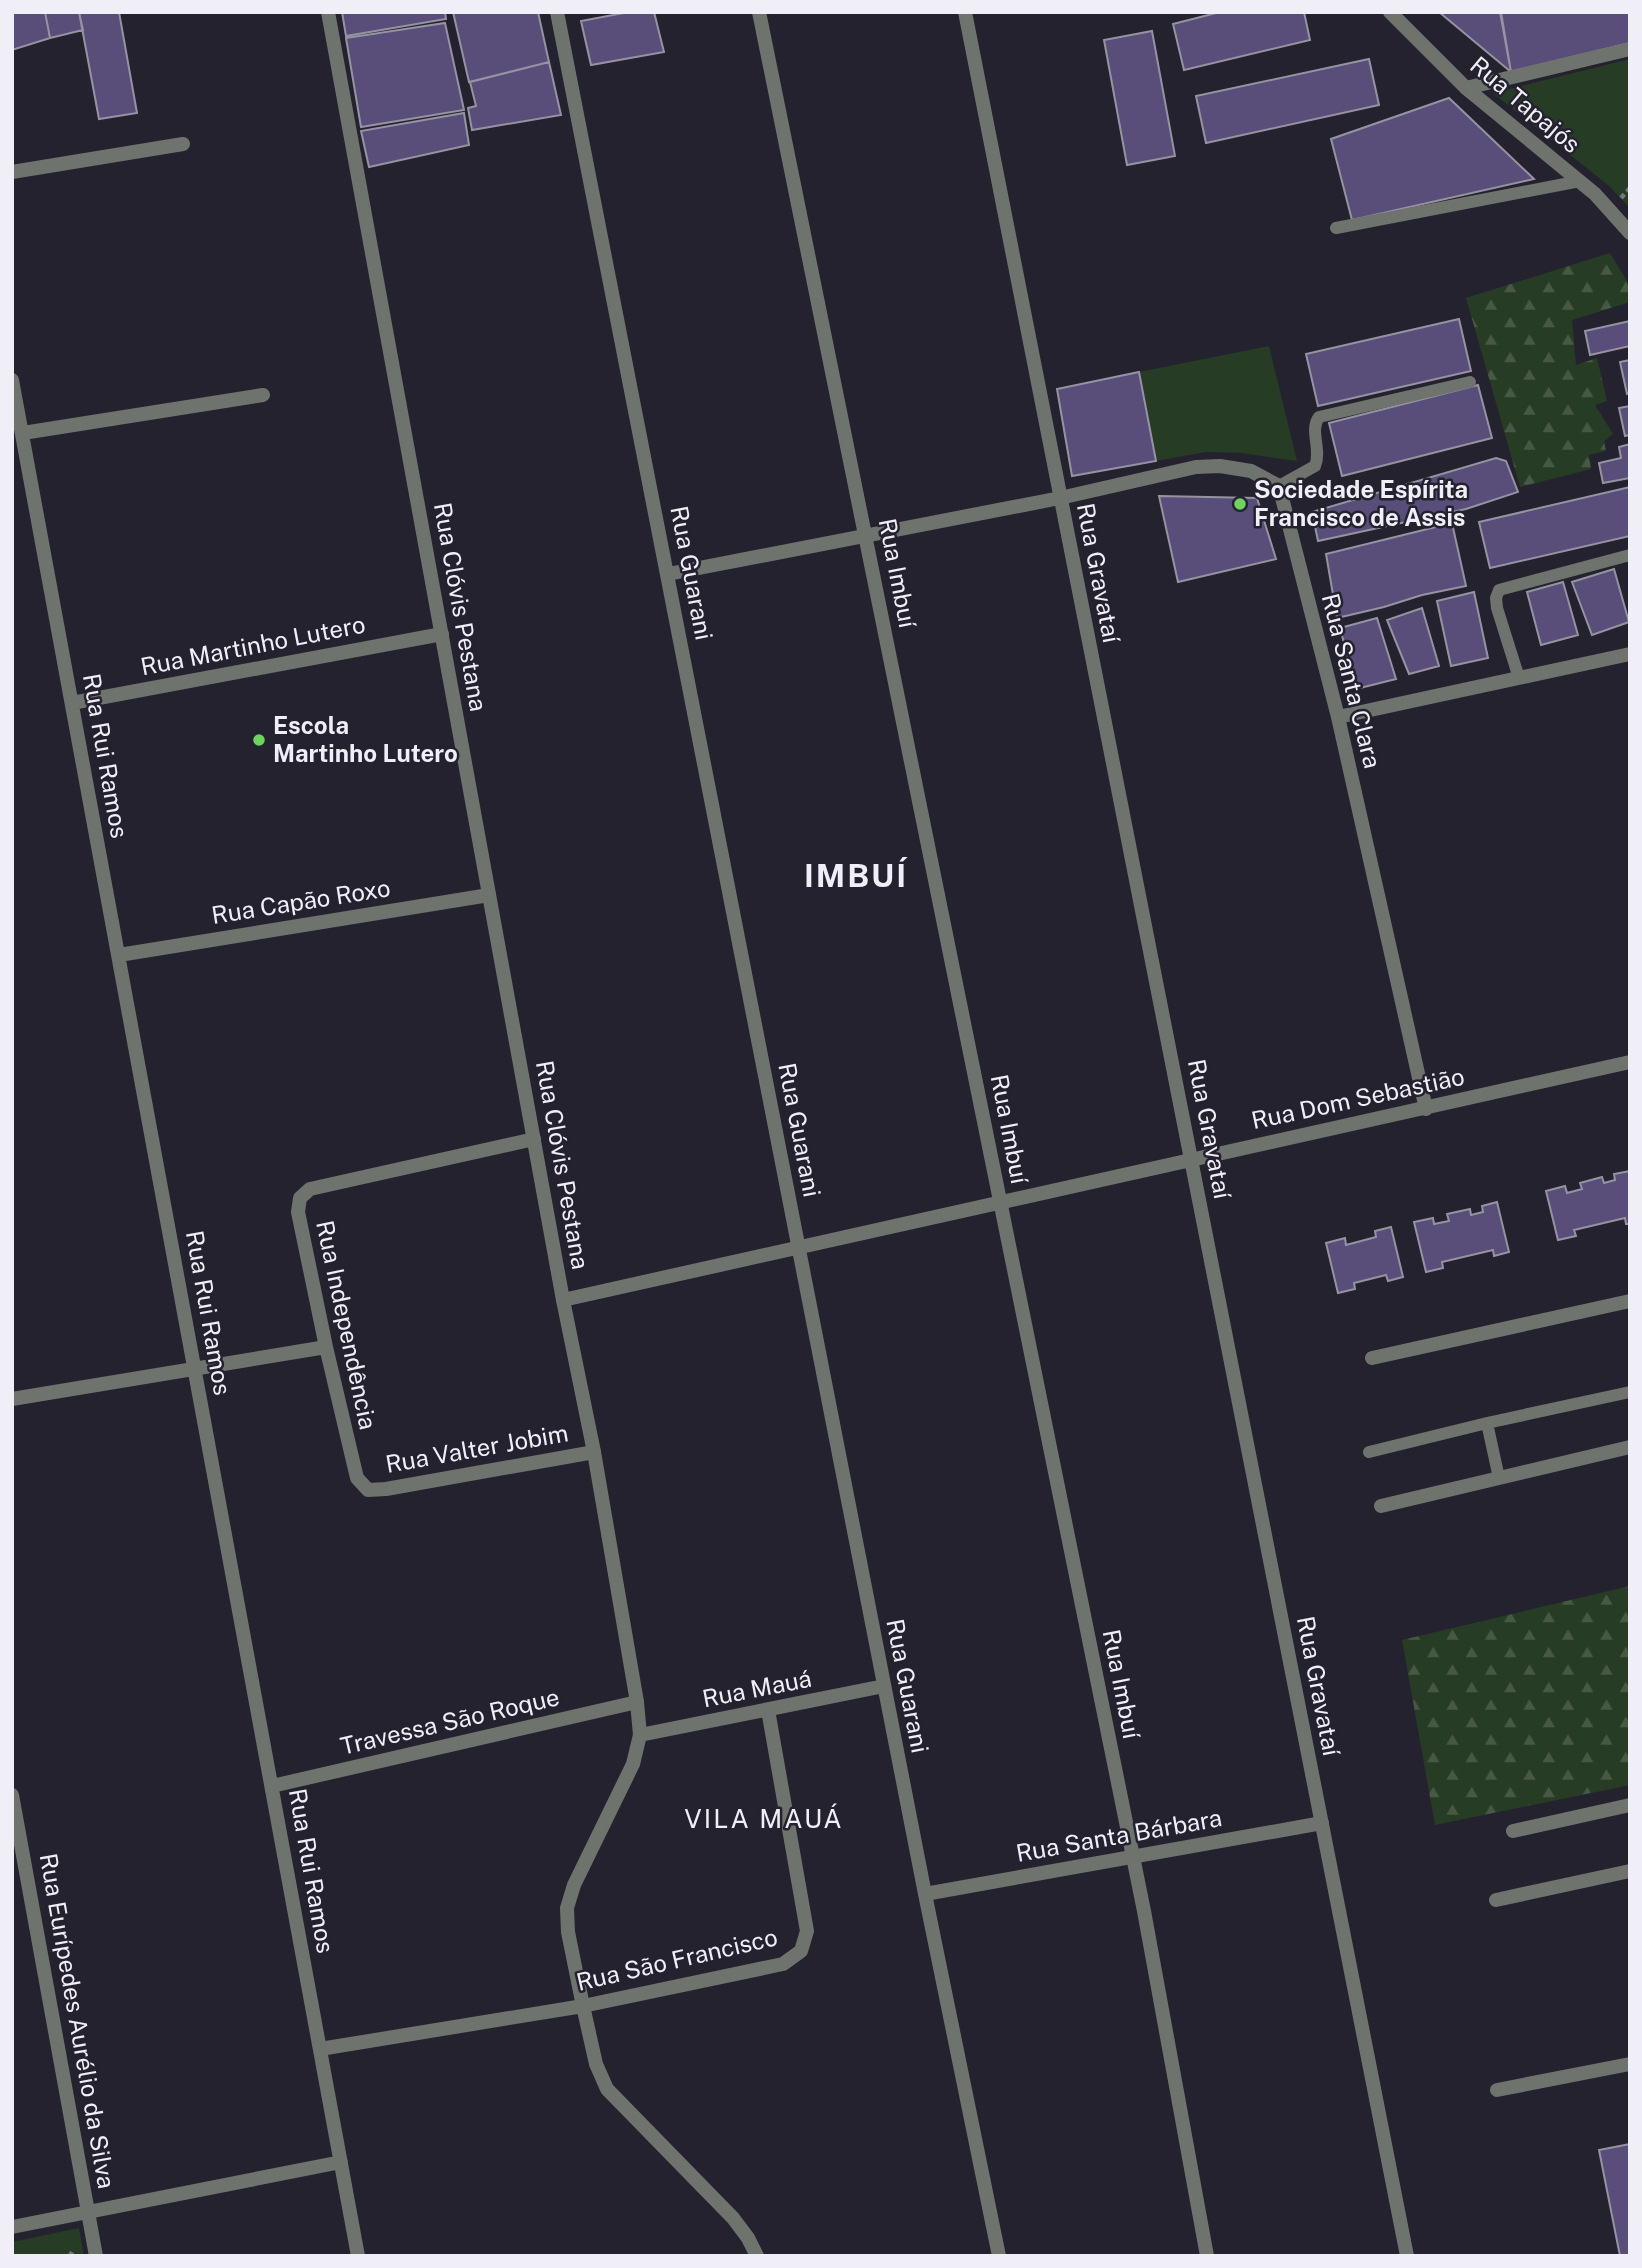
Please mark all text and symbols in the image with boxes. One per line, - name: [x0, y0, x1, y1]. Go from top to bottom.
- street label: Rua Tapajós: [1465, 50, 1586, 158]
- place label: Sociedade Espírita Francisco de Assis: [1254, 475, 1468, 531]
- marker: Sociedade Espírita Francisco de Assis: [1232, 496, 1248, 512]
- street label: Rua Clóvis Pestana: [429, 500, 493, 713]
- street label: Rua Gravataí: [1072, 501, 1126, 646]
- street label: Rua Guarani: [665, 503, 719, 642]
- street label: Rua Imbuí: [874, 516, 923, 631]
- street label: Rua Santa Clara: [1317, 590, 1387, 771]
- street label: Rua Martinho Lutero: [138, 610, 367, 681]
- street label: Rua Rui Ramos: [78, 671, 134, 840]
- place label: Escola Martinho Lutero: [273, 711, 458, 767]
- marker: Escola Martinho Lutero: [251, 732, 267, 748]
- district label: IMBUÍ: [804, 857, 908, 894]
- street label: Rua Capão Roxo: [209, 873, 392, 929]
- street label: Rua Gravataí: [1183, 1057, 1237, 1202]
- street label: Rua Clóvis Pestana: [531, 1058, 595, 1271]
- street label: Rua Guarani: [773, 1060, 827, 1199]
- street label: Rua Dom Sebastião: [1249, 1062, 1467, 1134]
- street label: Rua Imbuí: [986, 1072, 1035, 1187]
- street label: Rua Independência: [311, 1218, 383, 1432]
- street label: Rua Rui Ramos: [181, 1228, 237, 1397]
- street label: Rua Valter Jobim: [383, 1418, 570, 1478]
- street label: Rua Gravataí: [1292, 1614, 1346, 1759]
- street label: Rua Guarani: [881, 1616, 935, 1755]
- street label: Rua Imbuí: [1098, 1627, 1147, 1742]
- street label: Rua Mauá: [700, 1664, 814, 1712]
- street label: Travessa São Roque: [338, 1682, 562, 1760]
- street label: Rua Rui Ramos: [284, 1786, 340, 1955]
- district label: VILA MAUÁ: [684, 1803, 844, 1834]
- street label: Rua Santa Bárbara: [1014, 1803, 1224, 1867]
- street label: Rua Eurípedes Aurélio da Silva: [35, 1851, 121, 2191]
- street label: Rua São Francisco: [574, 1922, 780, 1996]

